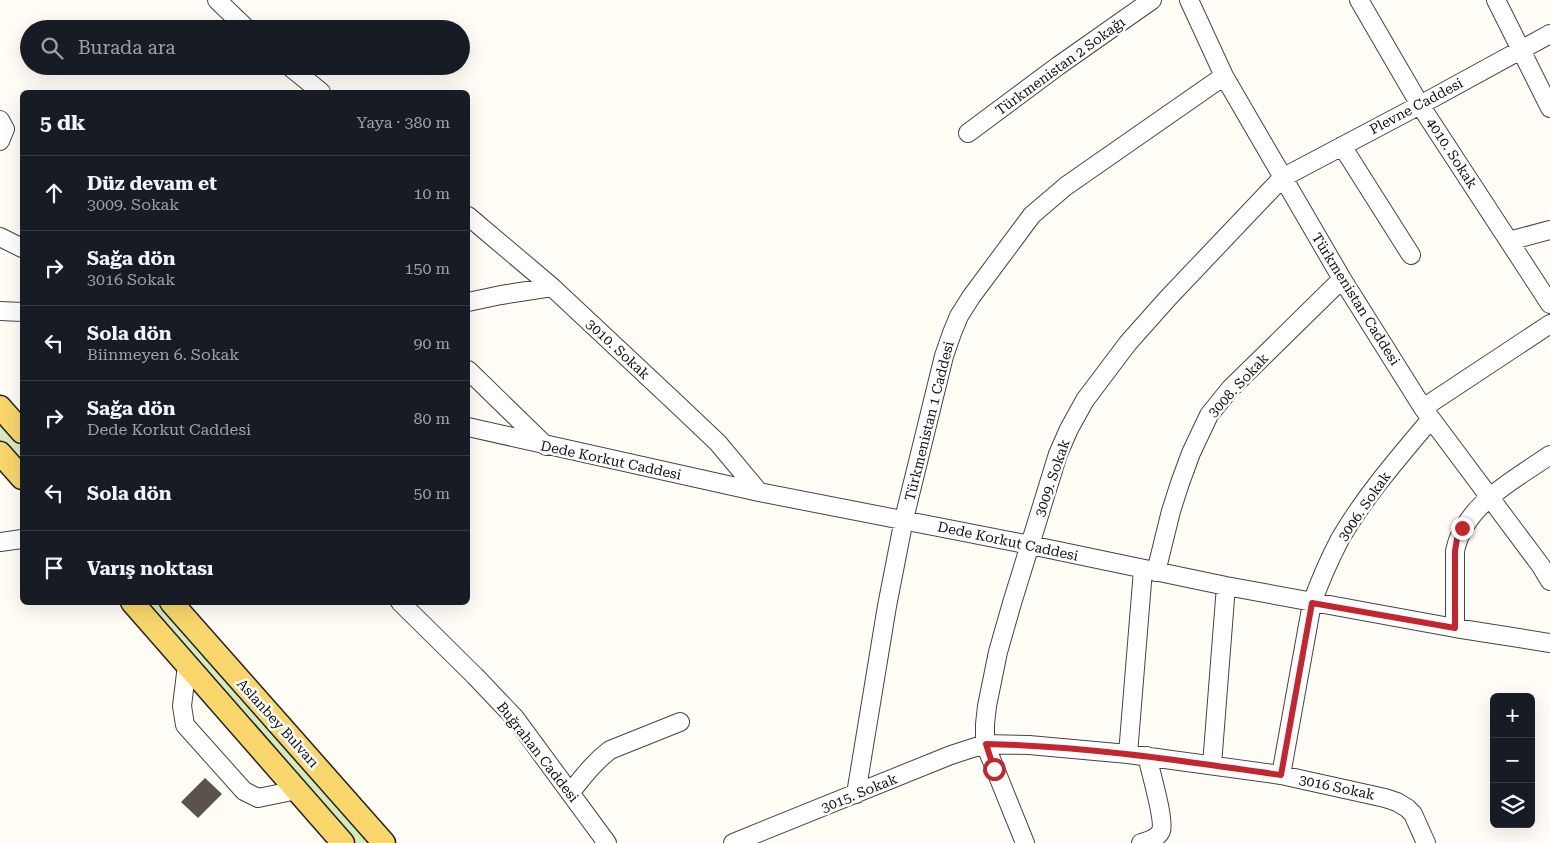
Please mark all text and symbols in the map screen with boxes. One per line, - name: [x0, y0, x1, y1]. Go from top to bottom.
- street label: Türkmenistan 2 Sokağı: [992, 13, 1128, 118]
- search box: [20, 20, 470, 75]
- icon: search: [38, 34, 66, 62]
- text: Burada ara: [78, 36, 176, 59]
- street label: Plevne Caddesi: [1367, 74, 1466, 137]
- text: 5 dk: [40, 111, 86, 135]
- text: Yaya · 380 m: [357, 113, 450, 132]
- street label: 4010. Sokak: [1423, 115, 1481, 191]
- text: Düz devam et: [87, 172, 217, 195]
- icon: ahead: [40, 179, 68, 207]
- text: 10 m: [413, 184, 450, 203]
- text: 3009. Sokak: [87, 195, 179, 214]
- street label: Türkmenistan Caddesi: [1309, 230, 1404, 368]
- text: Sağa dön: [87, 247, 175, 270]
- icon: right: [40, 254, 68, 282]
- text: 150 m: [404, 259, 450, 278]
- text: 3016 Sokak: [87, 270, 175, 289]
- street label: 3010. Sokak: [583, 316, 653, 383]
- text: Sola dön: [87, 322, 172, 345]
- icon: left: [40, 329, 68, 357]
- text: 90 m: [413, 334, 450, 353]
- street label: Türkmenistan 1 Caddesi: [901, 339, 957, 503]
- text: Biinmeyen 6. Sokak: [87, 345, 239, 364]
- street label: 3008. Sokak: [1205, 350, 1272, 420]
- text: Sağa dön: [87, 397, 175, 420]
- icon: right: [40, 404, 68, 432]
- text: 80 m: [413, 409, 450, 428]
- text: Dede Korkut Caddesi: [87, 420, 251, 439]
- street label: Dede Korkut Caddesi: [539, 437, 683, 483]
- street label: 3009. Sokak: [1031, 437, 1073, 519]
- street label: 3006. Sokak: [1334, 468, 1394, 544]
- icon: left: [40, 479, 68, 507]
- text: Sola dön: [87, 482, 172, 505]
- text: 50 m: [413, 484, 450, 503]
- route end: [1451, 517, 1474, 540]
- street label: Dede Korkut Caddesi: [936, 518, 1080, 564]
- icon: arrive: [40, 554, 68, 582]
- text: Varış noktası: [87, 557, 213, 580]
- street label: Aslanbey Bulvarı: [234, 675, 322, 771]
- map controls: [1490, 693, 1535, 828]
- button: +: [1490, 693, 1535, 738]
- street label: Buğrahan Caddesi: [494, 699, 582, 806]
- button: −: [1490, 738, 1535, 783]
- route start: [983, 758, 1006, 781]
- street label: 3015. Sokak: [819, 770, 900, 816]
- street label: 3016 Sokak: [1298, 771, 1377, 803]
- button: layers: [1490, 783, 1535, 828]

